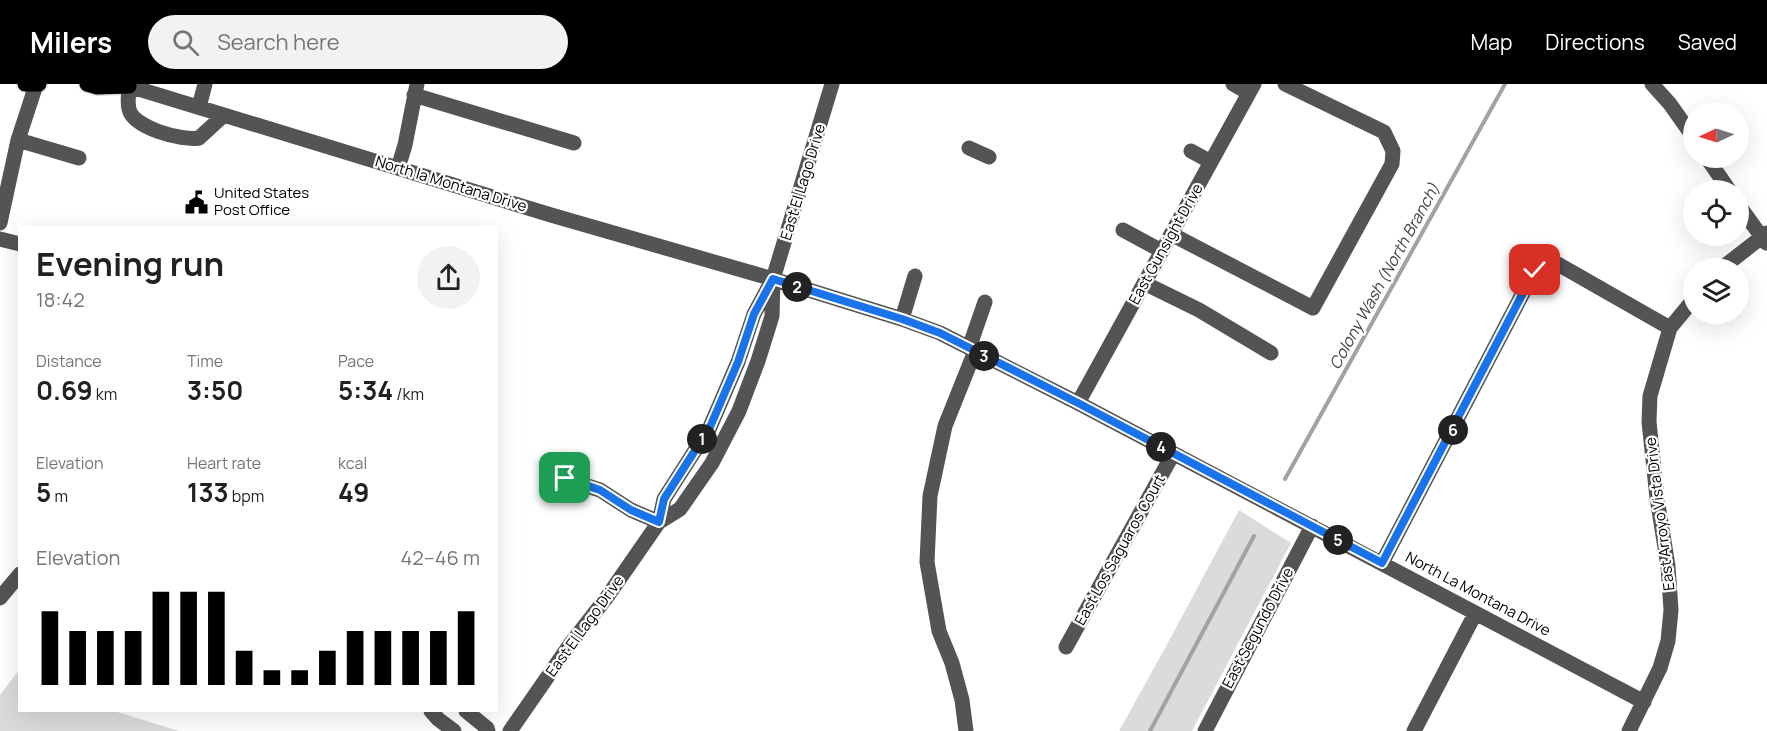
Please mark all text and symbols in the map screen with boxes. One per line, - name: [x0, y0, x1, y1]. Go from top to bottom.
- search box: [148, 15, 568, 69]
- text: Milers: [30, 23, 112, 61]
- icon: search: [169, 26, 202, 59]
- text: Search here: [217, 27, 340, 57]
- text: Map: [1471, 28, 1512, 56]
- text: Directions: [1545, 28, 1645, 56]
- text: Saved: [1678, 28, 1737, 56]
- north arrow: [1683, 102, 1749, 168]
- map controls: [1683, 102, 1749, 324]
- street label: East El Lago Drive: [775, 121, 830, 243]
- street label: North la Montana Drive: [373, 150, 530, 217]
- street label: East Gunsight Drive: [1124, 179, 1208, 308]
- water label: Colony Wash (North Branch): [1324, 179, 1445, 373]
- button: locate: [1683, 180, 1749, 246]
- place label: United States Post Office: [214, 182, 309, 220]
- public building icon: United States Post Office: [183, 189, 209, 215]
- text: Evening run: [36, 241, 224, 286]
- pin: [1509, 244, 1560, 295]
- button: share: [417, 246, 480, 309]
- icon: check: [1518, 253, 1551, 286]
- button: layers: [1683, 258, 1749, 324]
- pin: 2: [782, 272, 812, 302]
- text: 2: [792, 276, 802, 298]
- text: 18:42: [36, 286, 85, 313]
- pin: 3: [969, 341, 999, 371]
- text: 3: [979, 345, 989, 367]
- text: Distance: [36, 350, 102, 372]
- text: Time: [187, 350, 223, 372]
- text: Pace: [338, 350, 374, 372]
- text: 0.69: [36, 372, 93, 408]
- text: 3:50: [187, 372, 243, 408]
- text: 5:34: [338, 372, 393, 408]
- text: km: [93, 383, 117, 405]
- text: /km: [393, 383, 424, 405]
- pin: 6: [1438, 415, 1468, 445]
- text: 6: [1448, 419, 1458, 441]
- pin: 1: [687, 424, 717, 454]
- text: 1: [698, 428, 706, 450]
- pin: 4: [1146, 432, 1176, 462]
- text: 4: [1156, 436, 1166, 458]
- street label: East Arroyo Vista Drive: [1640, 436, 1679, 592]
- text: Elevation: [36, 452, 104, 474]
- text: Heart rate: [187, 452, 261, 474]
- text: kcal: [338, 452, 367, 474]
- pin: [539, 452, 590, 503]
- icon: arrive: [548, 461, 581, 494]
- street label: East Los Saguaros Court: [1069, 470, 1170, 629]
- text: 5: [36, 474, 51, 510]
- text: 133: [187, 474, 229, 510]
- text: 49: [338, 474, 369, 510]
- text: m: [51, 485, 68, 507]
- text: bpm: [229, 485, 264, 507]
- pin: 5: [1323, 525, 1353, 555]
- text: 5: [1333, 529, 1343, 551]
- text: Elevation: [36, 544, 120, 571]
- text: 42–46 m: [400, 544, 480, 571]
- street label: North La Montana Drive: [1402, 546, 1555, 641]
- street label: East Segundo Drive: [1217, 563, 1298, 692]
- street label: East El Lago Drive: [541, 571, 629, 681]

